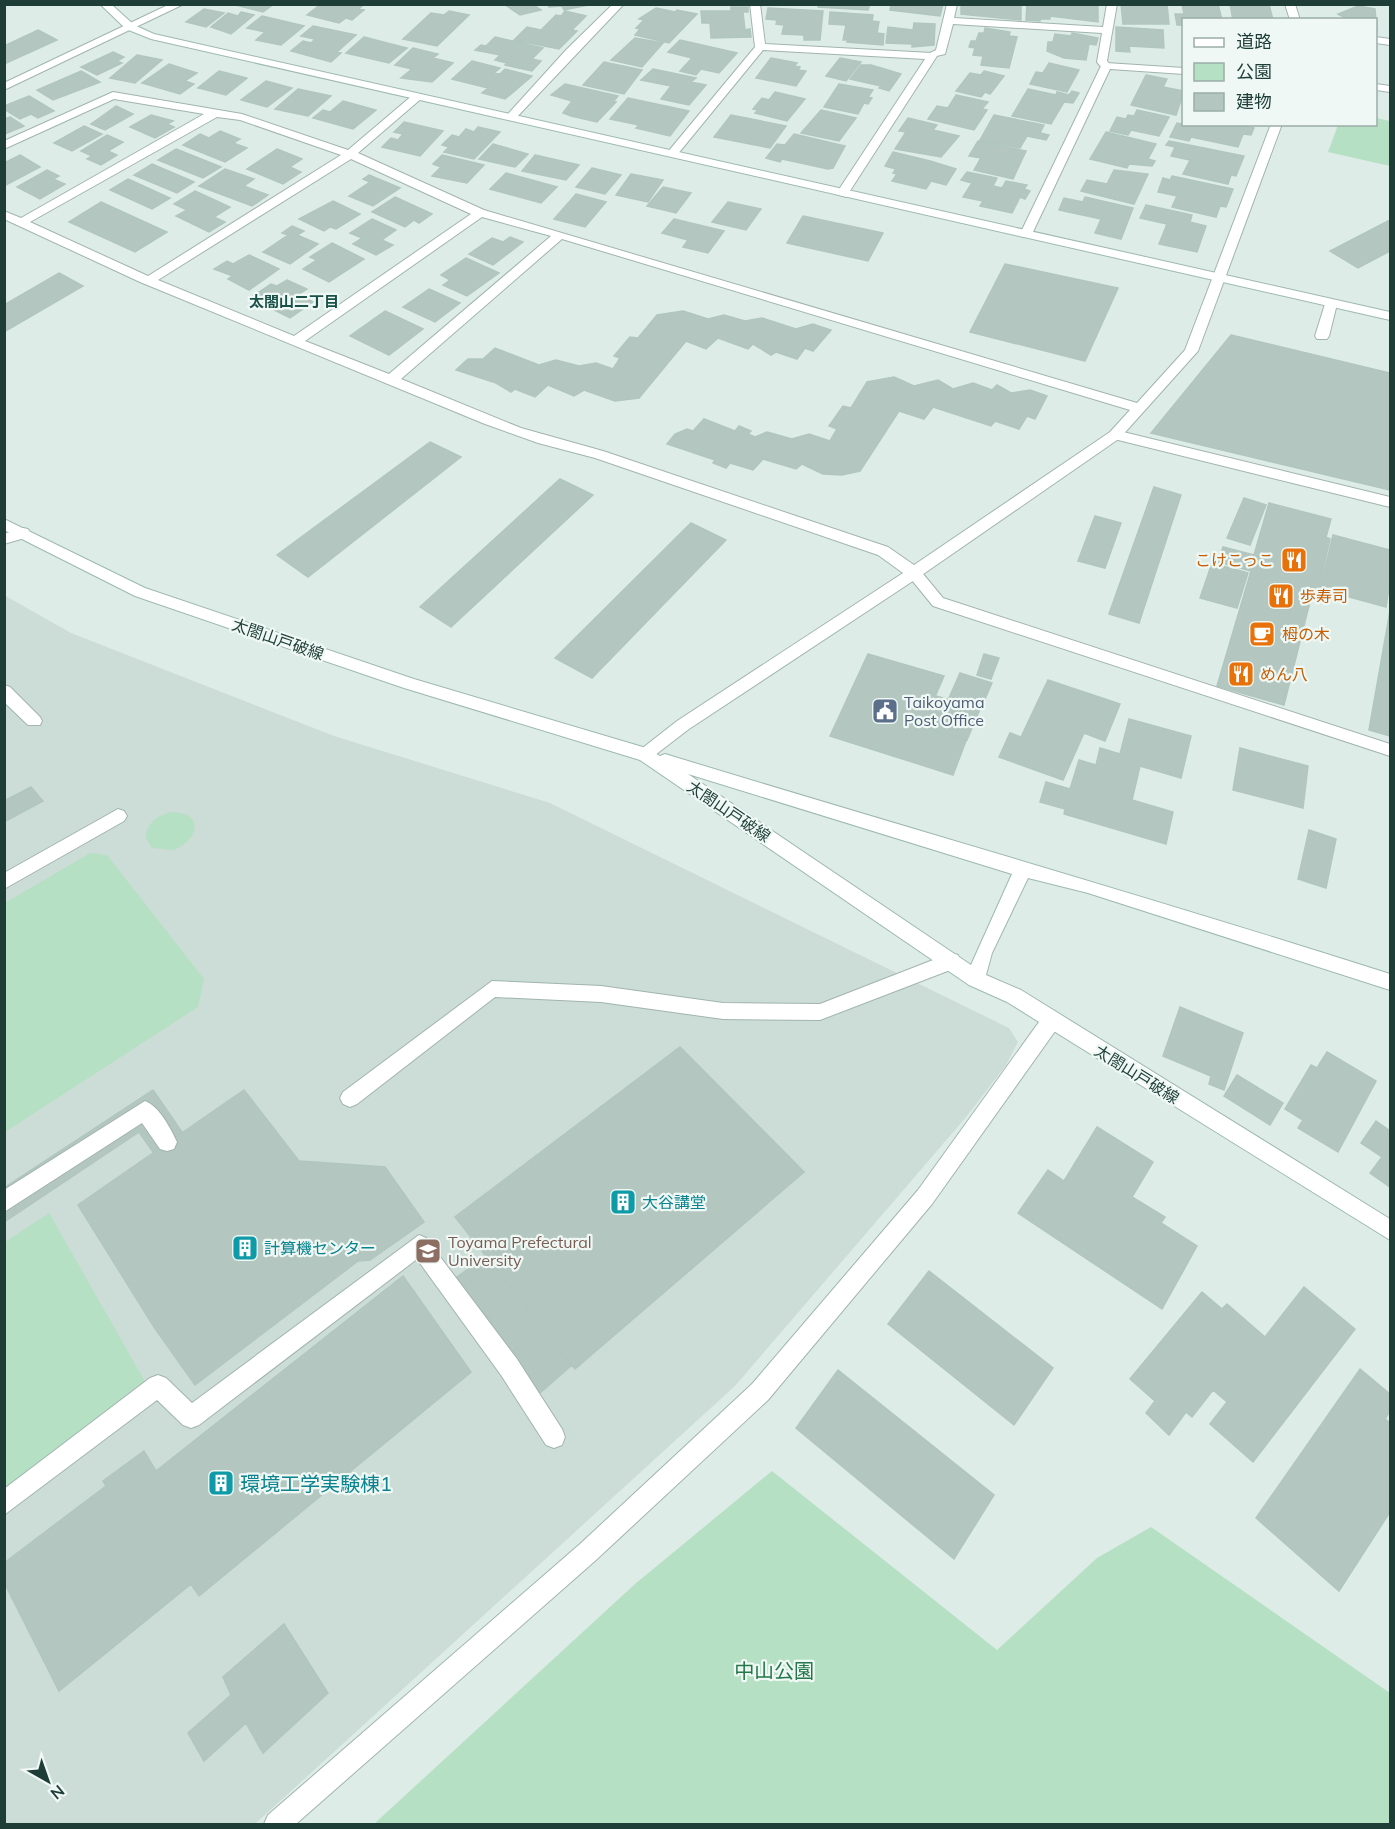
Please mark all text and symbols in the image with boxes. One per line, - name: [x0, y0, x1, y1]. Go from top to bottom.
- legend: [1182, 18, 1377, 126]
- text: 道路: [1236, 30, 1272, 53]
- text: 公園: [1236, 60, 1272, 83]
- text: 建物: [1236, 90, 1272, 113]
- district label: 太閤山二丁目: [249, 292, 339, 311]
- restaurant icon: こけこっこ: [1279, 545, 1309, 575]
- place label: こけこっこ: [1195, 550, 1274, 570]
- restaurant icon: 歩寿司: [1266, 581, 1296, 611]
- place label: 歩寿司: [1300, 586, 1348, 606]
- street label: 太閤山戸破線: [229, 614, 327, 664]
- cafe icon: 栂の木: [1247, 619, 1277, 649]
- place label: 栂の木: [1282, 624, 1330, 644]
- restaurant icon: めん八: [1226, 659, 1256, 689]
- place label: めん八: [1260, 664, 1308, 684]
- place label: Taikoyama Post Office: [904, 692, 985, 730]
- public building icon: Taikoyama Post Office: [870, 696, 900, 726]
- street label: 太閤山戸破線: [684, 776, 774, 846]
- street label: 太閤山戸破線: [1091, 1040, 1183, 1108]
- building icon: 大谷講堂: [608, 1187, 638, 1217]
- place label: 大谷講堂: [642, 1192, 706, 1212]
- place label: Toyama Prefectural University: [448, 1232, 592, 1270]
- building icon: 計算機センター: [230, 1233, 260, 1263]
- school or university icon: Toyama Prefectural University: [413, 1236, 443, 1266]
- place label: 計算機センター: [264, 1238, 376, 1258]
- building icon: 環境工学実験棟1: [206, 1468, 236, 1498]
- place label: 環境工学実験棟1: [240, 1471, 392, 1496]
- park label: 中山公園: [734, 1658, 814, 1683]
- north arrow: [18, 1751, 78, 1811]
- text: N: [47, 1781, 69, 1804]

